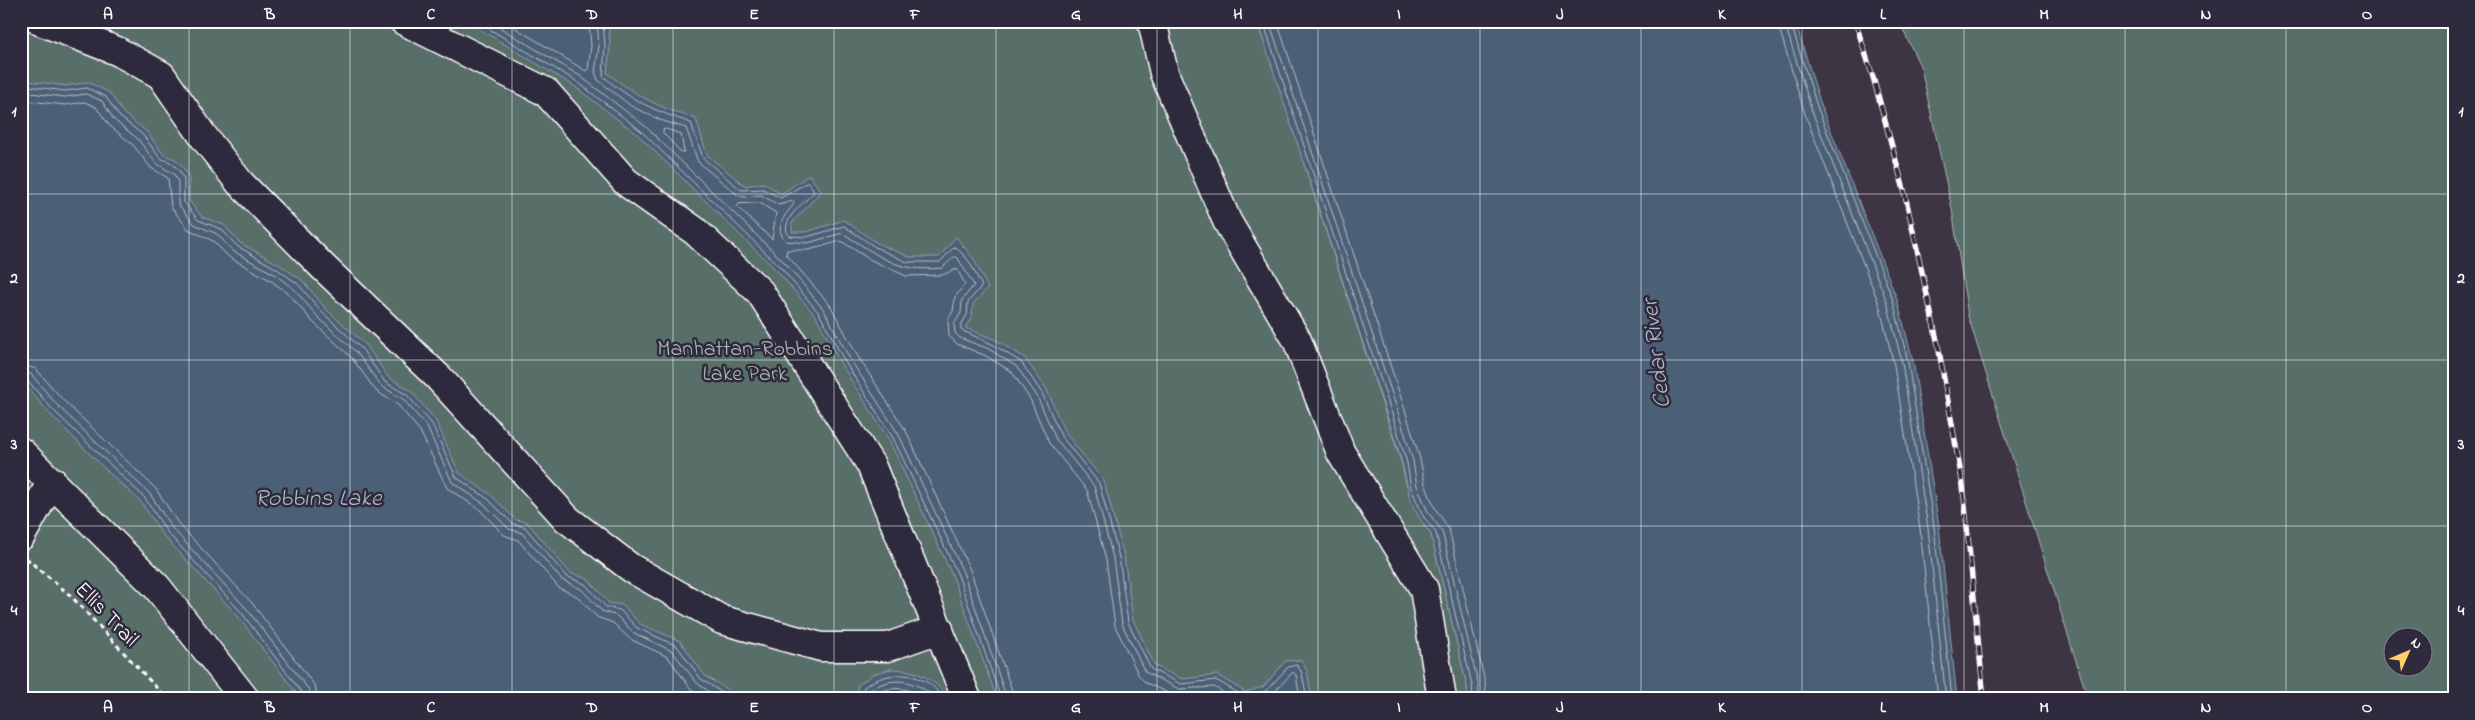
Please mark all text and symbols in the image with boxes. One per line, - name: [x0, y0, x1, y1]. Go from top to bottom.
- text: A: [103, 3, 113, 27]
- text: B: [264, 3, 276, 27]
- text: C: [427, 3, 436, 27]
- text: D: [585, 3, 598, 27]
- text: E: [749, 3, 759, 27]
- text: F: [909, 3, 921, 27]
- text: G: [1071, 3, 1081, 27]
- text: H: [1233, 3, 1243, 27]
- text: I: [1397, 3, 1401, 27]
- text: J: [1556, 3, 1564, 27]
- text: K: [1718, 3, 1727, 27]
- text: L: [1880, 3, 1887, 27]
- text: M: [2039, 3, 2049, 27]
- text: N: [2201, 3, 2212, 27]
- text: O: [2362, 3, 2373, 27]
- text: 1: [11, 100, 17, 124]
- text: 1: [2458, 100, 2464, 124]
- text: 2: [9, 267, 18, 291]
- text: 2: [2456, 267, 2465, 291]
- water label: Cedar River: [1633, 295, 1682, 410]
- park label: Manhattan-Robbins Lake Park: [657, 334, 833, 391]
- text: 3: [10, 433, 18, 457]
- text: 3: [2457, 433, 2465, 457]
- water label: Robbins Lake: [254, 482, 383, 517]
- street label: Ellis Trail: [66, 575, 145, 655]
- text: 4: [10, 599, 18, 623]
- text: 4: [2457, 599, 2465, 623]
- north arrow: [2382, 628, 2432, 678]
- text: N: [2405, 633, 2427, 655]
- text: A: [103, 696, 113, 720]
- text: B: [264, 696, 276, 720]
- text: C: [427, 696, 436, 720]
- text: D: [585, 696, 598, 720]
- text: E: [749, 696, 759, 720]
- text: F: [909, 696, 921, 720]
- text: G: [1071, 696, 1081, 720]
- text: H: [1233, 696, 1243, 720]
- text: I: [1397, 696, 1401, 720]
- text: J: [1556, 696, 1564, 720]
- text: K: [1718, 696, 1727, 720]
- text: L: [1880, 696, 1887, 720]
- text: M: [2039, 696, 2049, 720]
- text: N: [2201, 696, 2212, 720]
- text: O: [2362, 696, 2373, 720]

